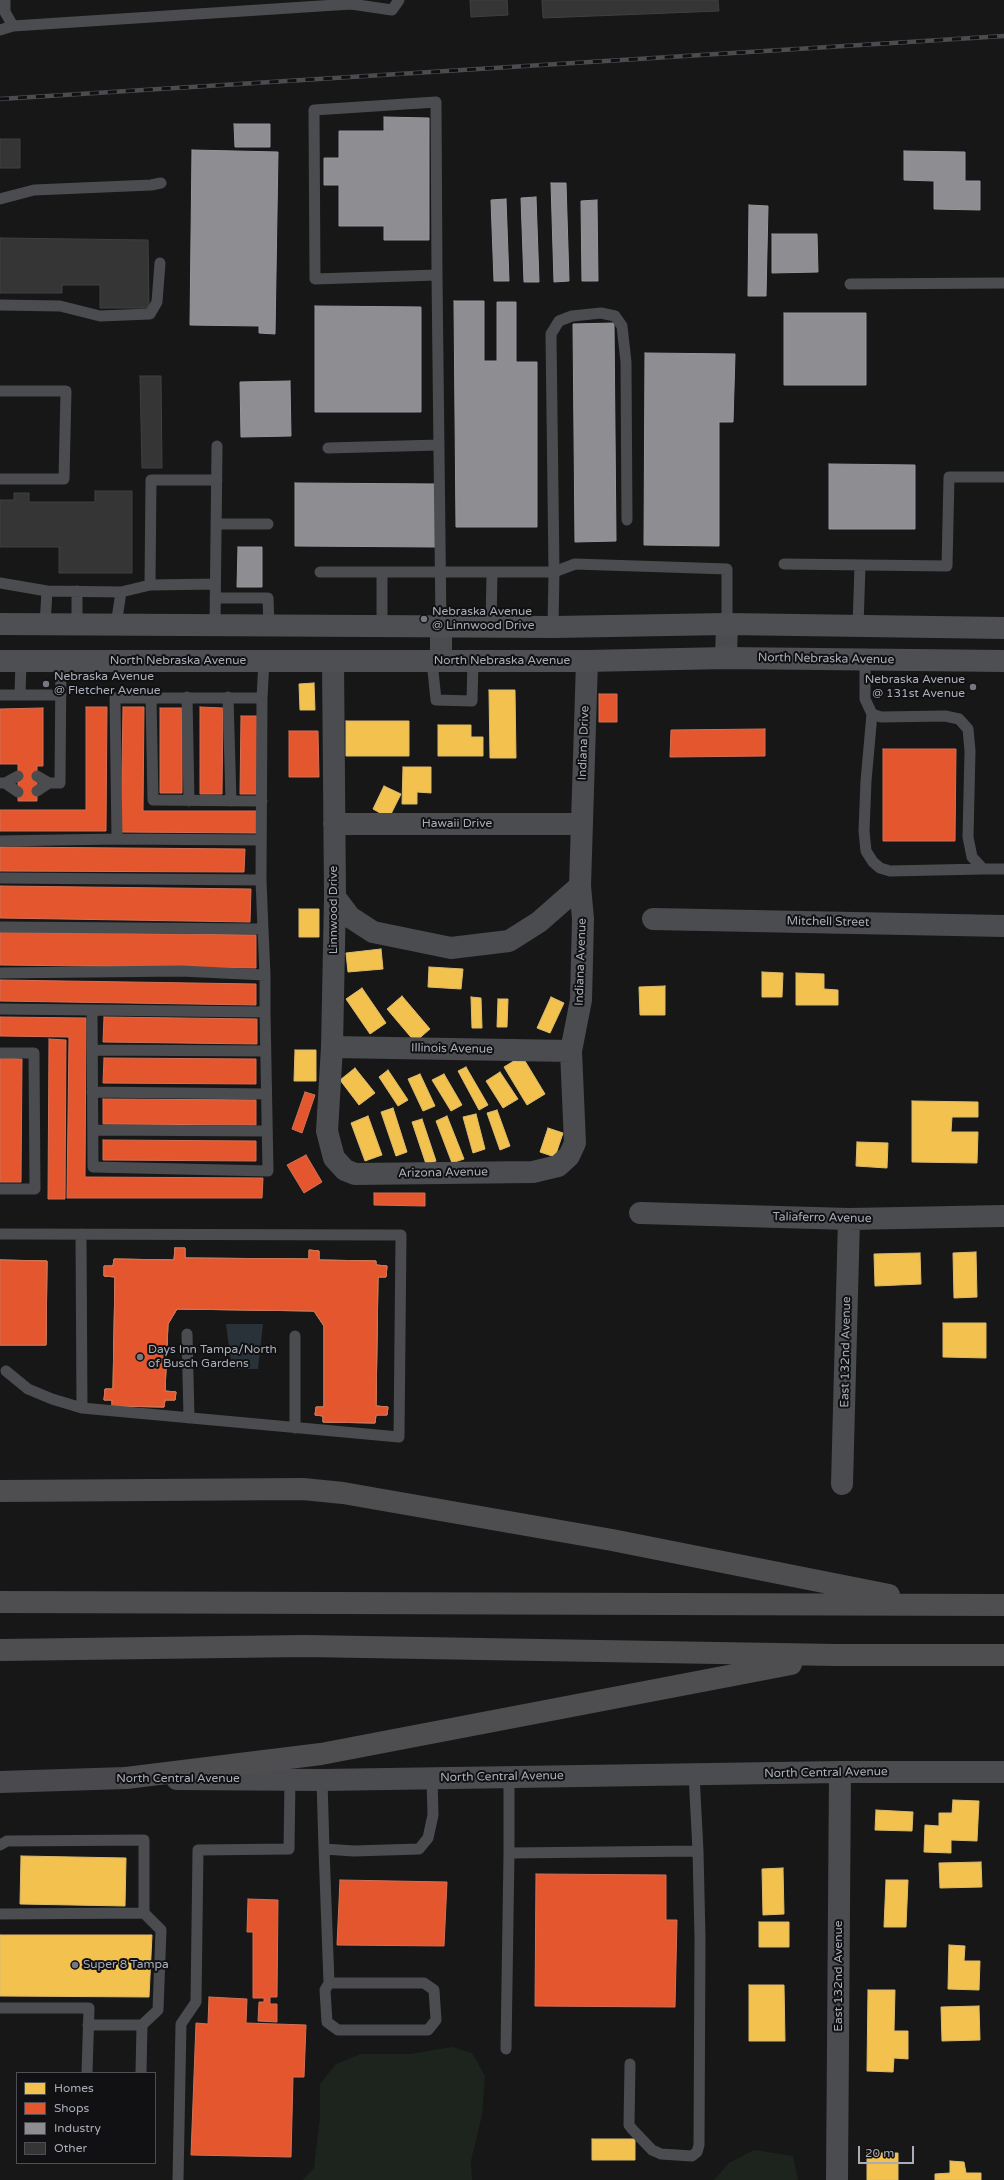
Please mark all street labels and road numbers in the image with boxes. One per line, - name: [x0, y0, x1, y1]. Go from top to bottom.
- street label: North Nebraska Avenue: [758, 651, 894, 667]
- street label: North Nebraska Avenue: [110, 654, 246, 668]
- street label: North Nebraska Avenue: [434, 654, 570, 668]
- street label: Indiana Drive: [576, 705, 592, 781]
- street label: Hawaii Drive: [422, 817, 492, 831]
- street label: Linnwood Drive: [327, 866, 341, 954]
- street label: Mitchell Street: [786, 914, 870, 930]
- street label: Indiana Avenue: [572, 918, 590, 1006]
- street label: Illinois Avenue: [411, 1041, 493, 1057]
- street label: Arizona Avenue: [398, 1165, 488, 1181]
- street label: Taliaferro Avenue: [772, 1210, 872, 1226]
- street label: East 132nd Avenue: [838, 1296, 854, 1408]
- street label: North Central Avenue: [764, 1765, 888, 1781]
- street label: North Central Avenue: [440, 1769, 564, 1785]
- street label: North Central Avenue: [116, 1772, 240, 1786]
- street label: East 132nd Avenue: [832, 1920, 846, 2032]

